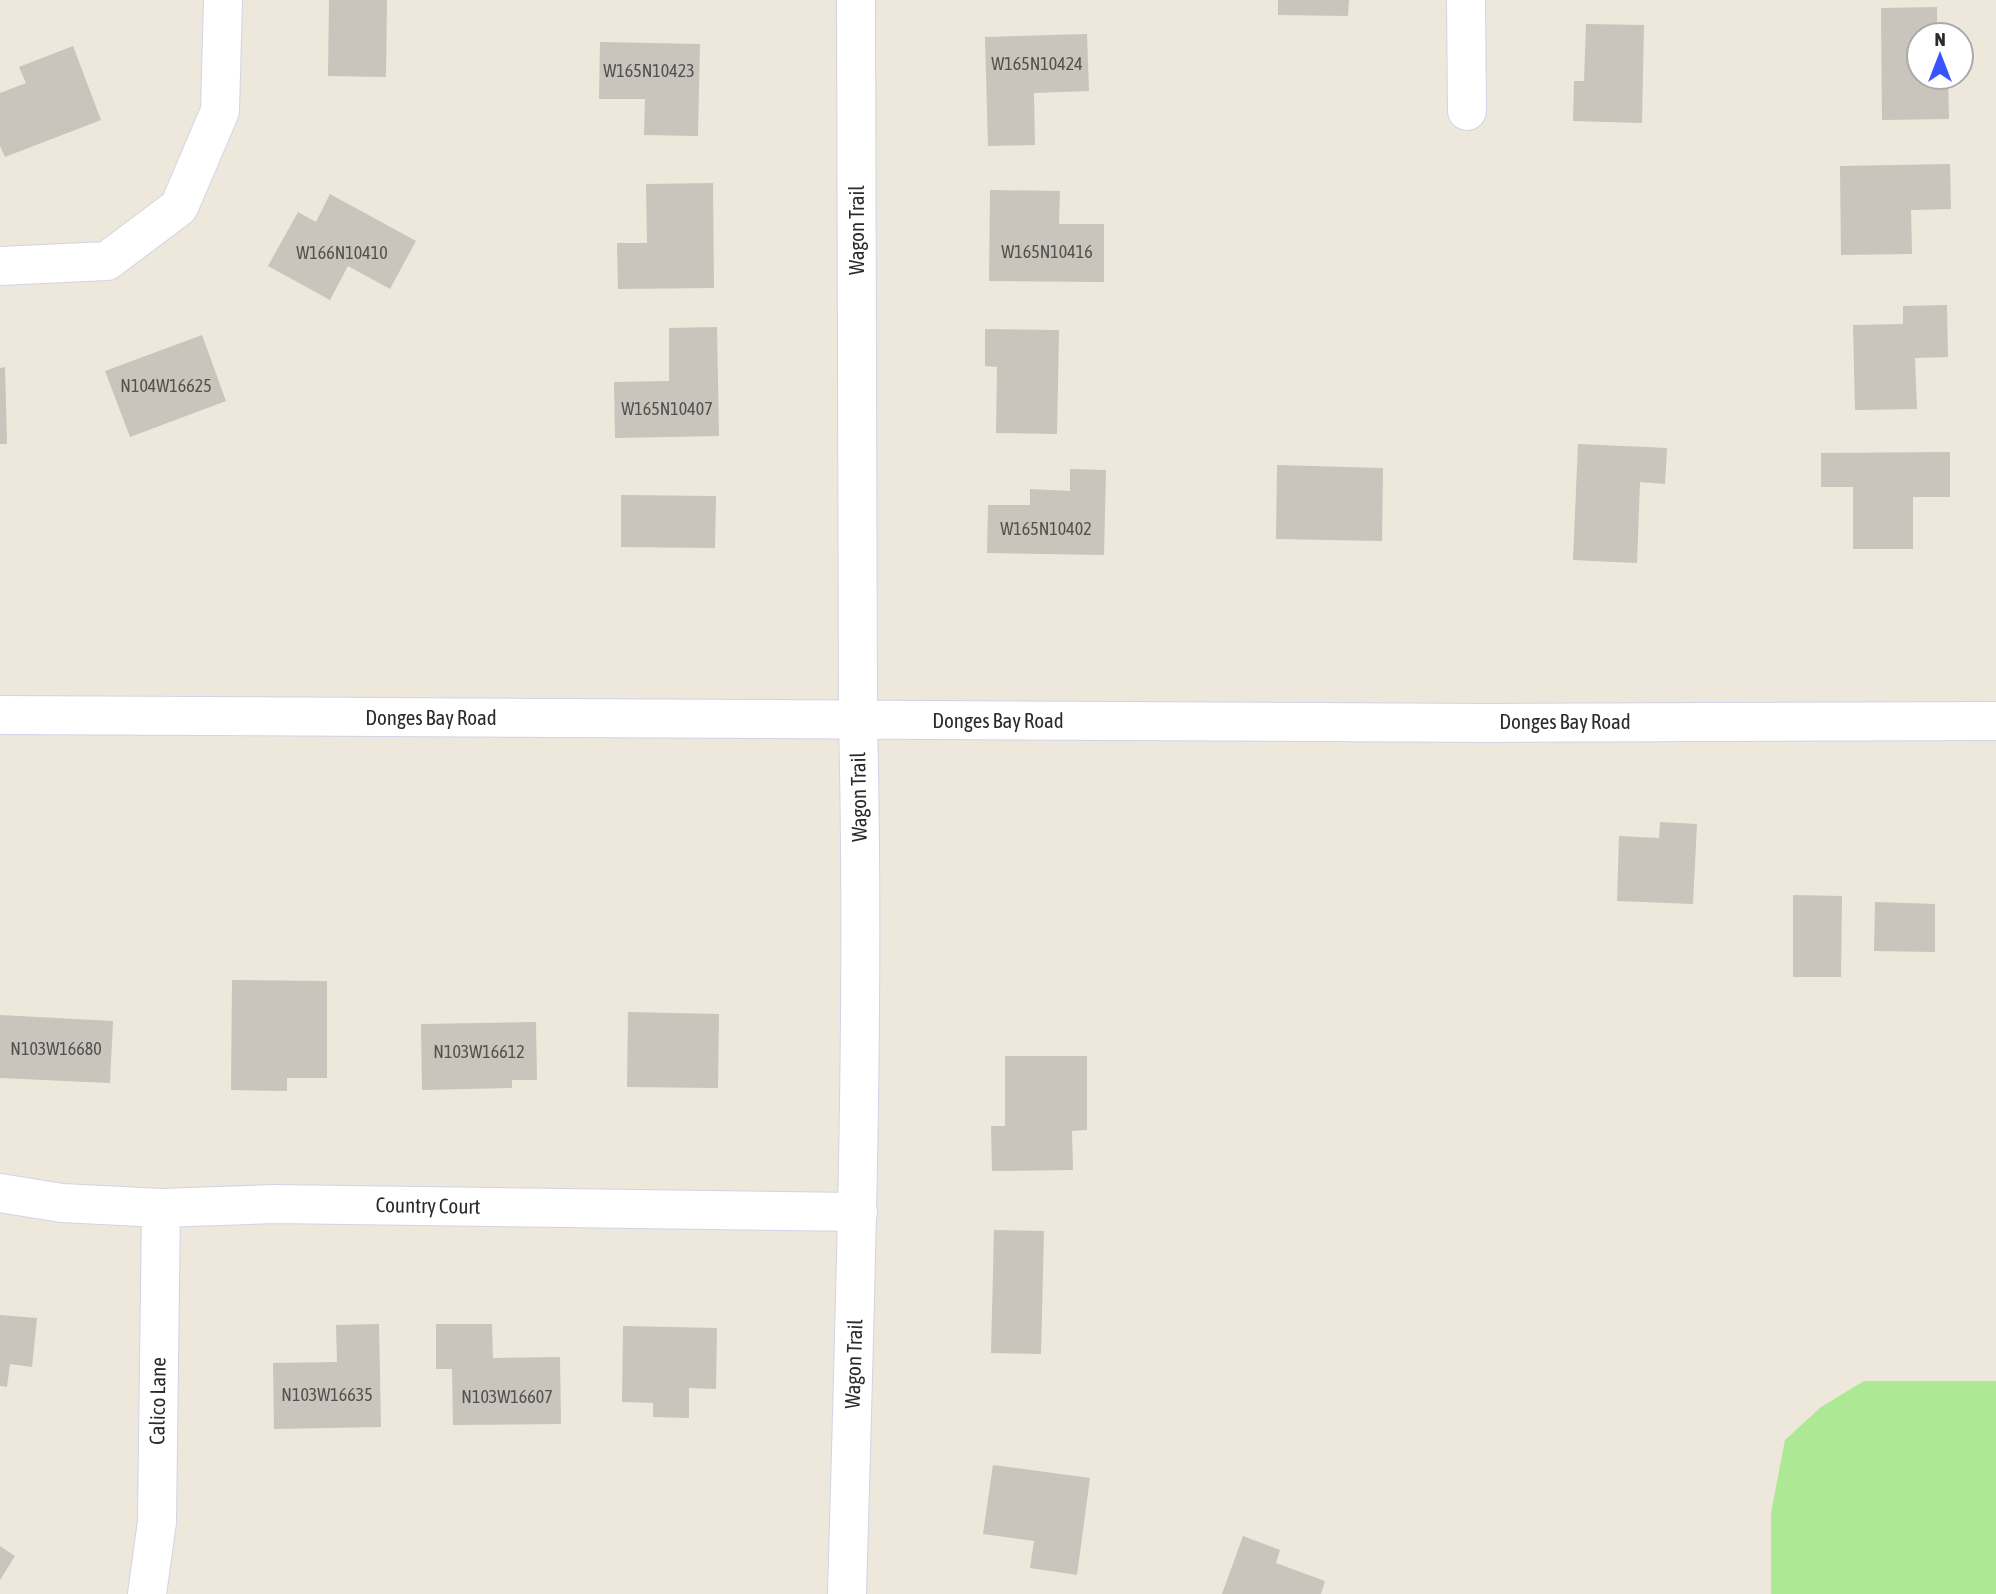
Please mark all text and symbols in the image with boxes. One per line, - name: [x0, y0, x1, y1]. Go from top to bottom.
- north arrow: [1905, 21, 1975, 91]
- text: N: [1934, 28, 1946, 50]
- house number: W165N10424: [991, 53, 1083, 74]
- house number: W165N10423: [603, 60, 695, 81]
- street label: Wagon Trail: [844, 185, 868, 275]
- house number: W165N10416: [1001, 241, 1093, 262]
- house number: W166N10410: [296, 242, 388, 263]
- house number: N104W16625: [120, 375, 212, 396]
- house number: W165N10407: [621, 398, 713, 419]
- house number: W165N10402: [1000, 518, 1092, 539]
- street label: Donges Bay Road: [365, 705, 497, 729]
- street label: Donges Bay Road: [932, 708, 1064, 732]
- street label: Donges Bay Road: [1499, 709, 1631, 733]
- street label: Wagon Trail: [845, 751, 871, 842]
- house number: N103W16680: [10, 1038, 102, 1059]
- house number: N103W16612: [433, 1041, 525, 1062]
- street label: Country Court: [375, 1192, 481, 1218]
- street label: Wagon Trail: [839, 1318, 867, 1409]
- street label: Calico Lane: [144, 1357, 170, 1445]
- house number: N103W16635: [281, 1384, 373, 1405]
- house number: N103W16607: [461, 1386, 553, 1407]

